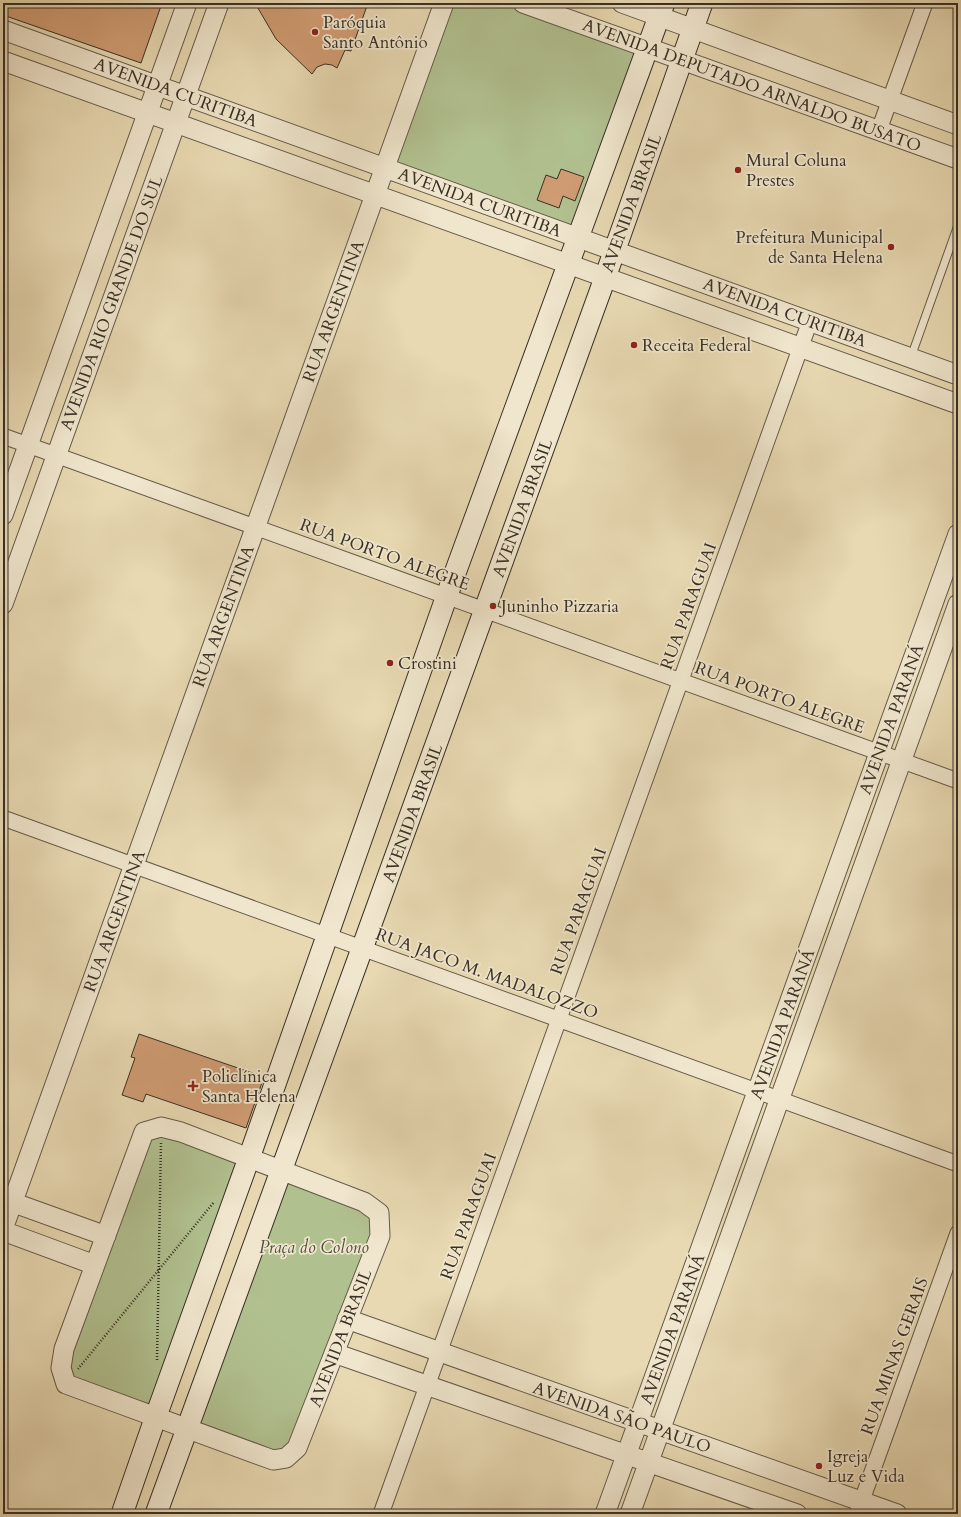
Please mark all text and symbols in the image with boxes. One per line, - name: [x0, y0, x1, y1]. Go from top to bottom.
- place label: Paróquia Santo Antônio: [323, 11, 428, 54]
- street label: AVENIDA DEPUTADO ARNALDO BUSATO: [579, 13, 924, 158]
- marker: Paróquia Santo Antônio: [310, 27, 320, 37]
- street label: AVENIDA CURITIBA: [91, 52, 262, 133]
- street label: AVENIDA BRASIL: [596, 130, 667, 276]
- place label: Mural Coluna Prestes: [746, 149, 847, 192]
- street label: AVENIDA CURITIBA: [395, 162, 566, 243]
- marker: Mural Coluna Prestes: [733, 165, 743, 175]
- street label: AVENIDA RIO GRANDE DO SUL: [55, 172, 169, 434]
- place label: Prefeitura Municipal de Santa Helena: [735, 226, 884, 269]
- street label: RUA ARGENTINA: [297, 236, 370, 385]
- marker: Prefeitura Municipal de Santa Helena: [886, 242, 896, 252]
- street label: AVENIDA CURITIBA: [700, 272, 871, 353]
- place label: Receita Federal: [642, 334, 752, 357]
- marker: Receita Federal: [629, 340, 639, 350]
- street label: AVENIDA BRASIL: [487, 435, 558, 581]
- street label: RUA PORTO ALEGRE: [297, 513, 473, 596]
- street label: RUA PARAGUAI: [655, 539, 722, 673]
- street label: RUA ARGENTINA: [187, 541, 260, 690]
- place label: Juninho Pizzaria: [498, 595, 620, 618]
- marker: Juninho Pizzaria: [488, 601, 498, 611]
- street label: AVENIDA PARANÁ: [854, 640, 930, 798]
- place label: Crostini: [398, 652, 457, 675]
- street label: RUA PORTO ALEGRE: [692, 656, 868, 739]
- marker: Crostini: [385, 658, 395, 668]
- street label: AVENIDA BRASIL: [377, 740, 448, 886]
- street label: RUA PARAGUAI: [545, 844, 612, 978]
- street label: RUA ARGENTINA: [78, 846, 151, 995]
- street label: RUA JACO M. MADALOZZO: [372, 922, 601, 1025]
- street label: AVENIDA PARANÁ: [745, 945, 821, 1103]
- place label: Policlínica Santa Helena: [202, 1065, 296, 1108]
- marker: Policlínica Santa Helena: [187, 1080, 199, 1092]
- street label: RUA PARAGUAI: [435, 1149, 502, 1283]
- park label: Praça do Colono: [259, 1236, 369, 1259]
- street label: AVENIDA PARANÁ: [635, 1250, 711, 1408]
- street label: AVENIDA BRASIL: [304, 1265, 378, 1410]
- street label: RUA MINAS GERAIS: [855, 1274, 934, 1438]
- street label: AVENIDA SÃO PAULO: [530, 1376, 714, 1459]
- place label: Igreja Luz e Vida: [827, 1445, 905, 1488]
- marker: Igreja Luz e Vida: [814, 1461, 824, 1471]

